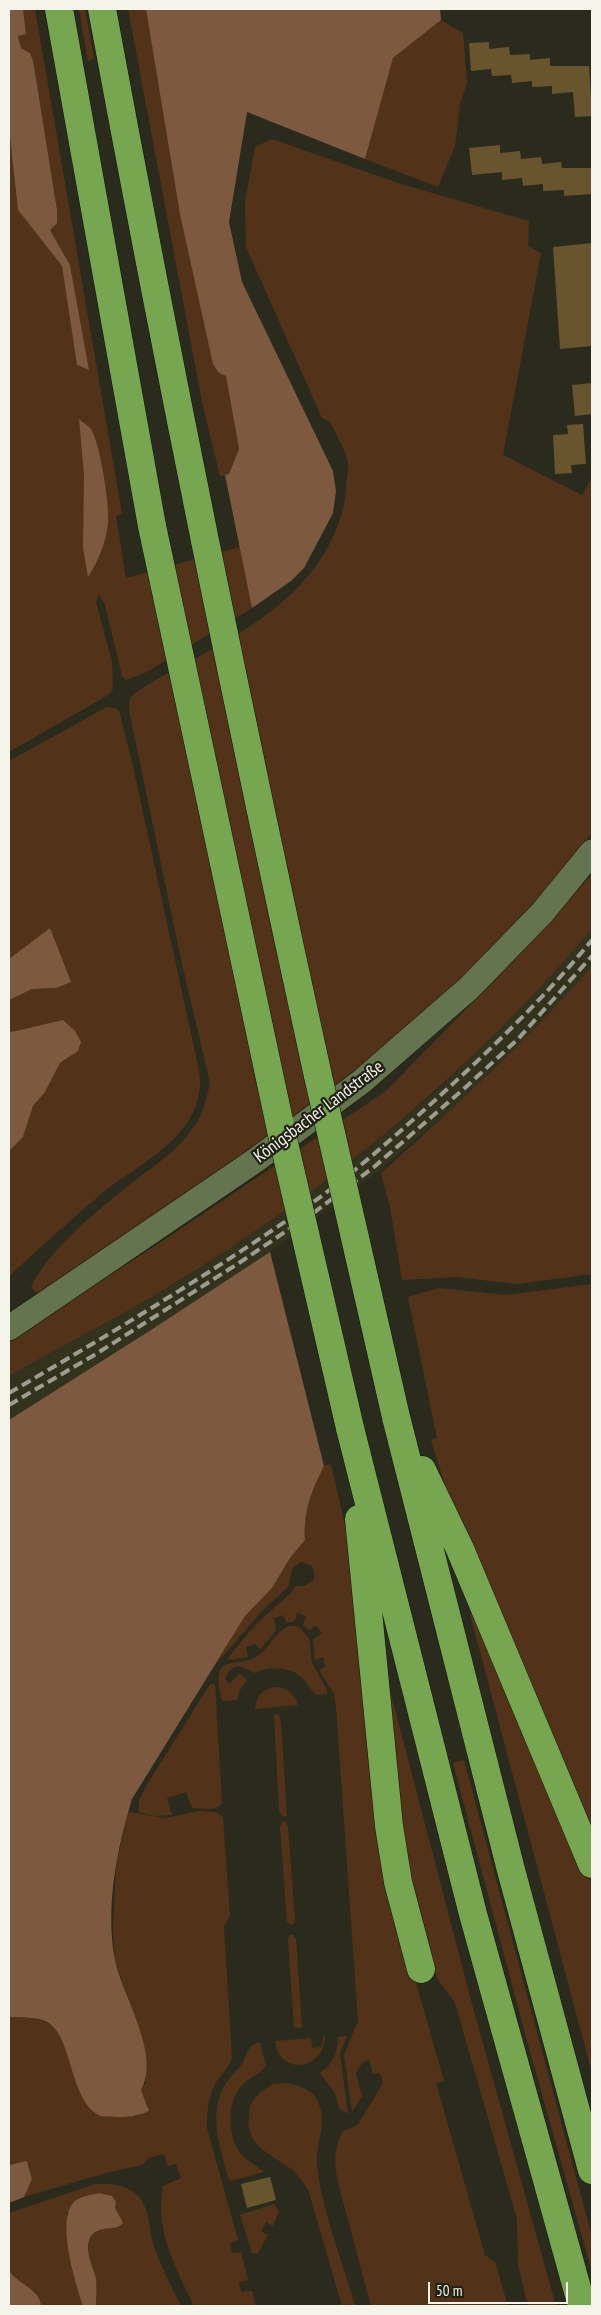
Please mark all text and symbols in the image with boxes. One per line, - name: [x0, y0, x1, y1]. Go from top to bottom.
- street label: Königsbacher Landstraße: [250, 1056, 388, 1168]
- scale bar: [431, 2272, 571, 2304]
- text: 50 m: [436, 2281, 462, 2300]

